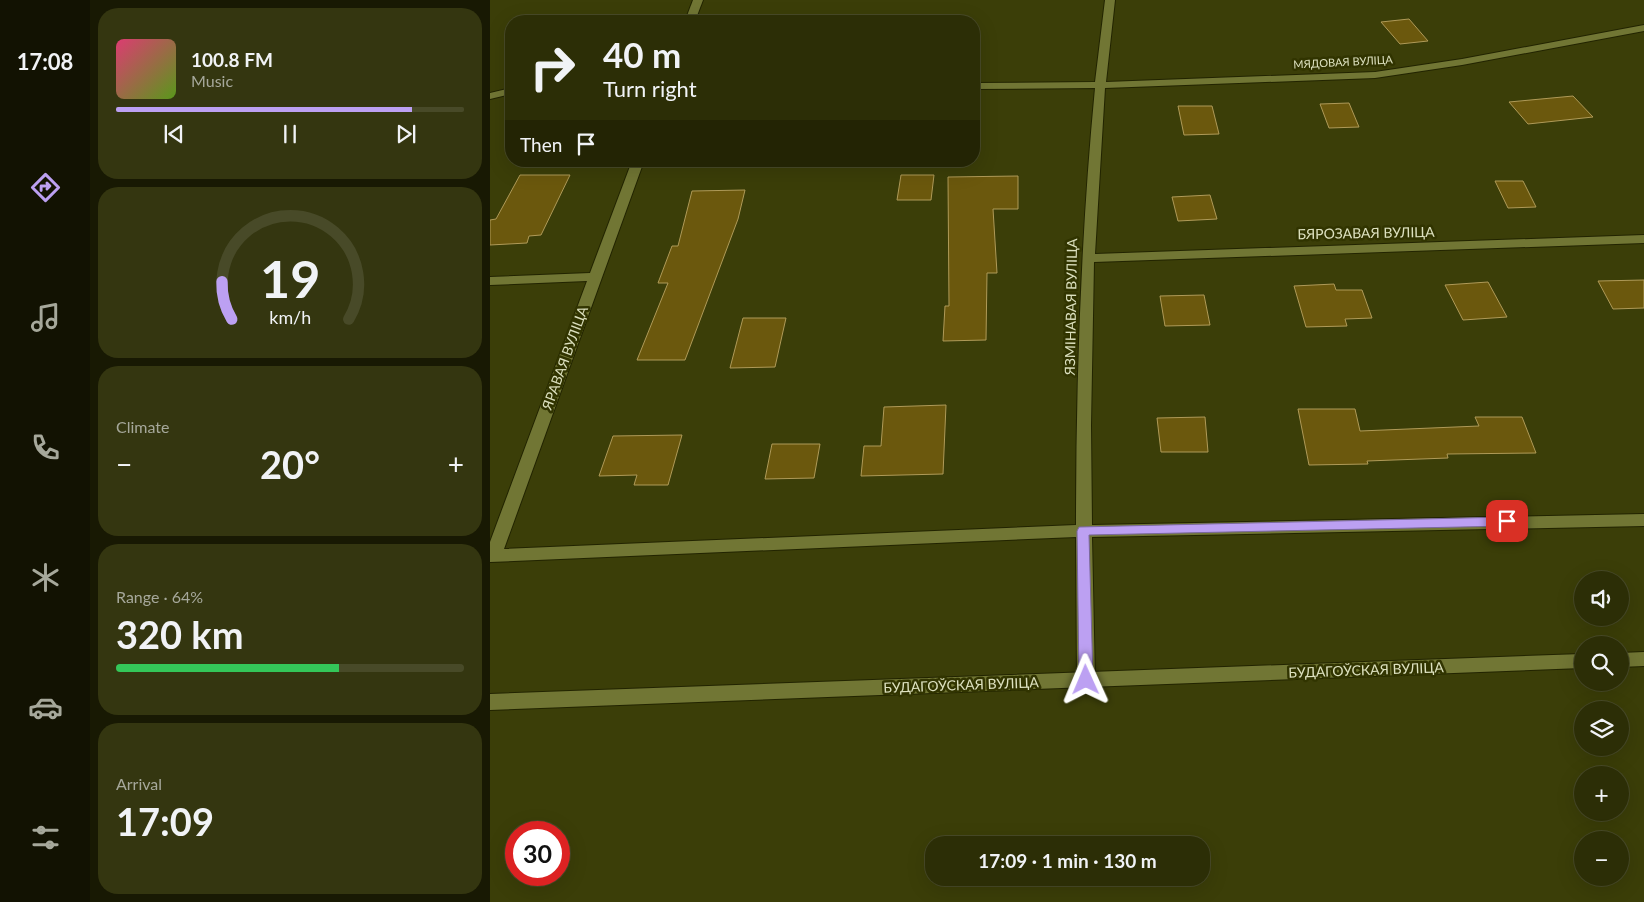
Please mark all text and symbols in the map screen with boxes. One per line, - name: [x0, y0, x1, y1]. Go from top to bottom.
- text: 40 m: [603, 33, 681, 75]
- icon: right: [520, 35, 585, 100]
- text: 17:08: [17, 48, 73, 75]
- text: 100.8 FM: [191, 48, 273, 71]
- street label: МЯДОВАЯ ВУЛІЦА: [1293, 52, 1394, 71]
- text: Music: [191, 71, 233, 90]
- text: Turn right: [603, 75, 697, 102]
- icon: previous: [160, 120, 188, 148]
- icon: pause: [276, 120, 304, 148]
- icon: next: [392, 120, 420, 148]
- icon: arrive: [572, 130, 600, 158]
- text: Then: [520, 133, 562, 156]
- icon: directions: [28, 170, 63, 205]
- street label: БЯРОЗАВАЯ ВУЛІЦА: [1297, 223, 1435, 242]
- street label: ЯЗМІНАВАЯ ВУЛІЦА: [1061, 238, 1080, 377]
- text: 19: [260, 247, 320, 309]
- icon: music: [28, 300, 63, 335]
- street label: ЯРАВАЯ ВУЛІЦА: [538, 303, 591, 413]
- text: km/h: [269, 306, 311, 328]
- text: Climate: [116, 417, 169, 436]
- icon: phone: [28, 430, 63, 465]
- text: 20°: [260, 441, 320, 487]
- text: −: [116, 447, 132, 481]
- text: +: [448, 447, 464, 481]
- pin: [1486, 500, 1528, 542]
- icon: arrive: [1493, 507, 1521, 535]
- icon: climate: [28, 560, 63, 595]
- map controls: [1574, 571, 1629, 886]
- button: sound: [1574, 571, 1629, 626]
- text: Range · 64%: [116, 587, 203, 606]
- text: 320 km: [116, 611, 244, 657]
- button: search: [1574, 636, 1629, 691]
- position arrow: [1059, 653, 1111, 705]
- street label: БУДАГОЎСКАЯ ВУЛІЦА: [1288, 658, 1445, 681]
- street label: БУДАГОЎСКАЯ ВУЛІЦА: [883, 673, 1040, 696]
- icon: car: [28, 690, 63, 725]
- button: layers: [1574, 701, 1629, 756]
- button: +: [1574, 766, 1629, 821]
- text: Arrival: [116, 774, 162, 793]
- text: 17:09: [116, 798, 214, 844]
- icon: filters: [28, 820, 63, 855]
- speed limit sign: 30: [505, 821, 570, 886]
- button: −: [1574, 831, 1629, 886]
- text: 17:09 · 1 min · 130 m: [978, 849, 1157, 872]

